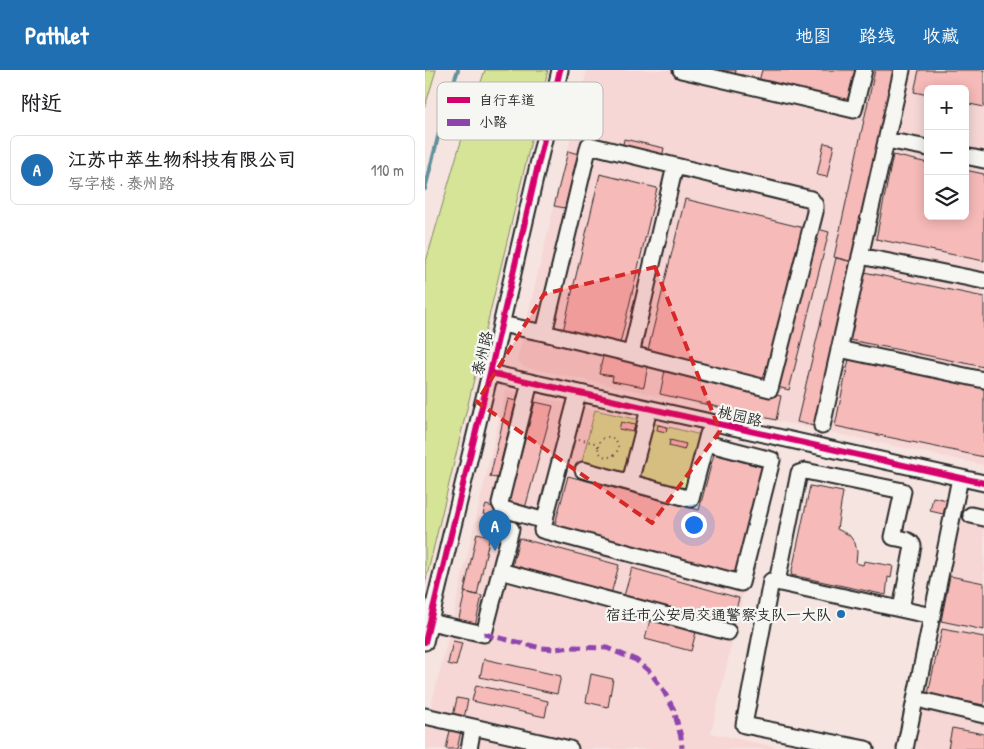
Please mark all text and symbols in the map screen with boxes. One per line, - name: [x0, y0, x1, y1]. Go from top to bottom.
- text: Pathlet: [25, 19, 88, 51]
- text: 地图: [795, 23, 831, 48]
- text: 路线: [859, 23, 895, 48]
- text: 收藏: [923, 23, 959, 48]
- legend: [437, 82, 603, 140]
- map controls: [924, 85, 969, 220]
- button: +: [924, 85, 969, 130]
- text: 附近: [20, 88, 62, 117]
- text: 自行车道: [479, 90, 535, 109]
- text: 小路: [479, 112, 507, 131]
- button: −: [924, 130, 969, 175]
- text: 江苏中萃生物科技有限公司: [68, 146, 296, 172]
- text: A: [33, 159, 41, 181]
- text: 110 m: [371, 159, 404, 181]
- text: 写字楼 · 泰州路: [68, 172, 175, 194]
- button: layers: [924, 175, 969, 220]
- street label: 泰州路: [467, 329, 497, 377]
- street label: 桃园路: [716, 401, 764, 431]
- pin: A: [479, 510, 511, 551]
- your location: [681, 512, 707, 538]
- place label: 宿迁市公安局交通警察支队一大队: [606, 604, 831, 625]
- marker: 宿迁市公安局交通警察支队一大队: [835, 608, 847, 620]

